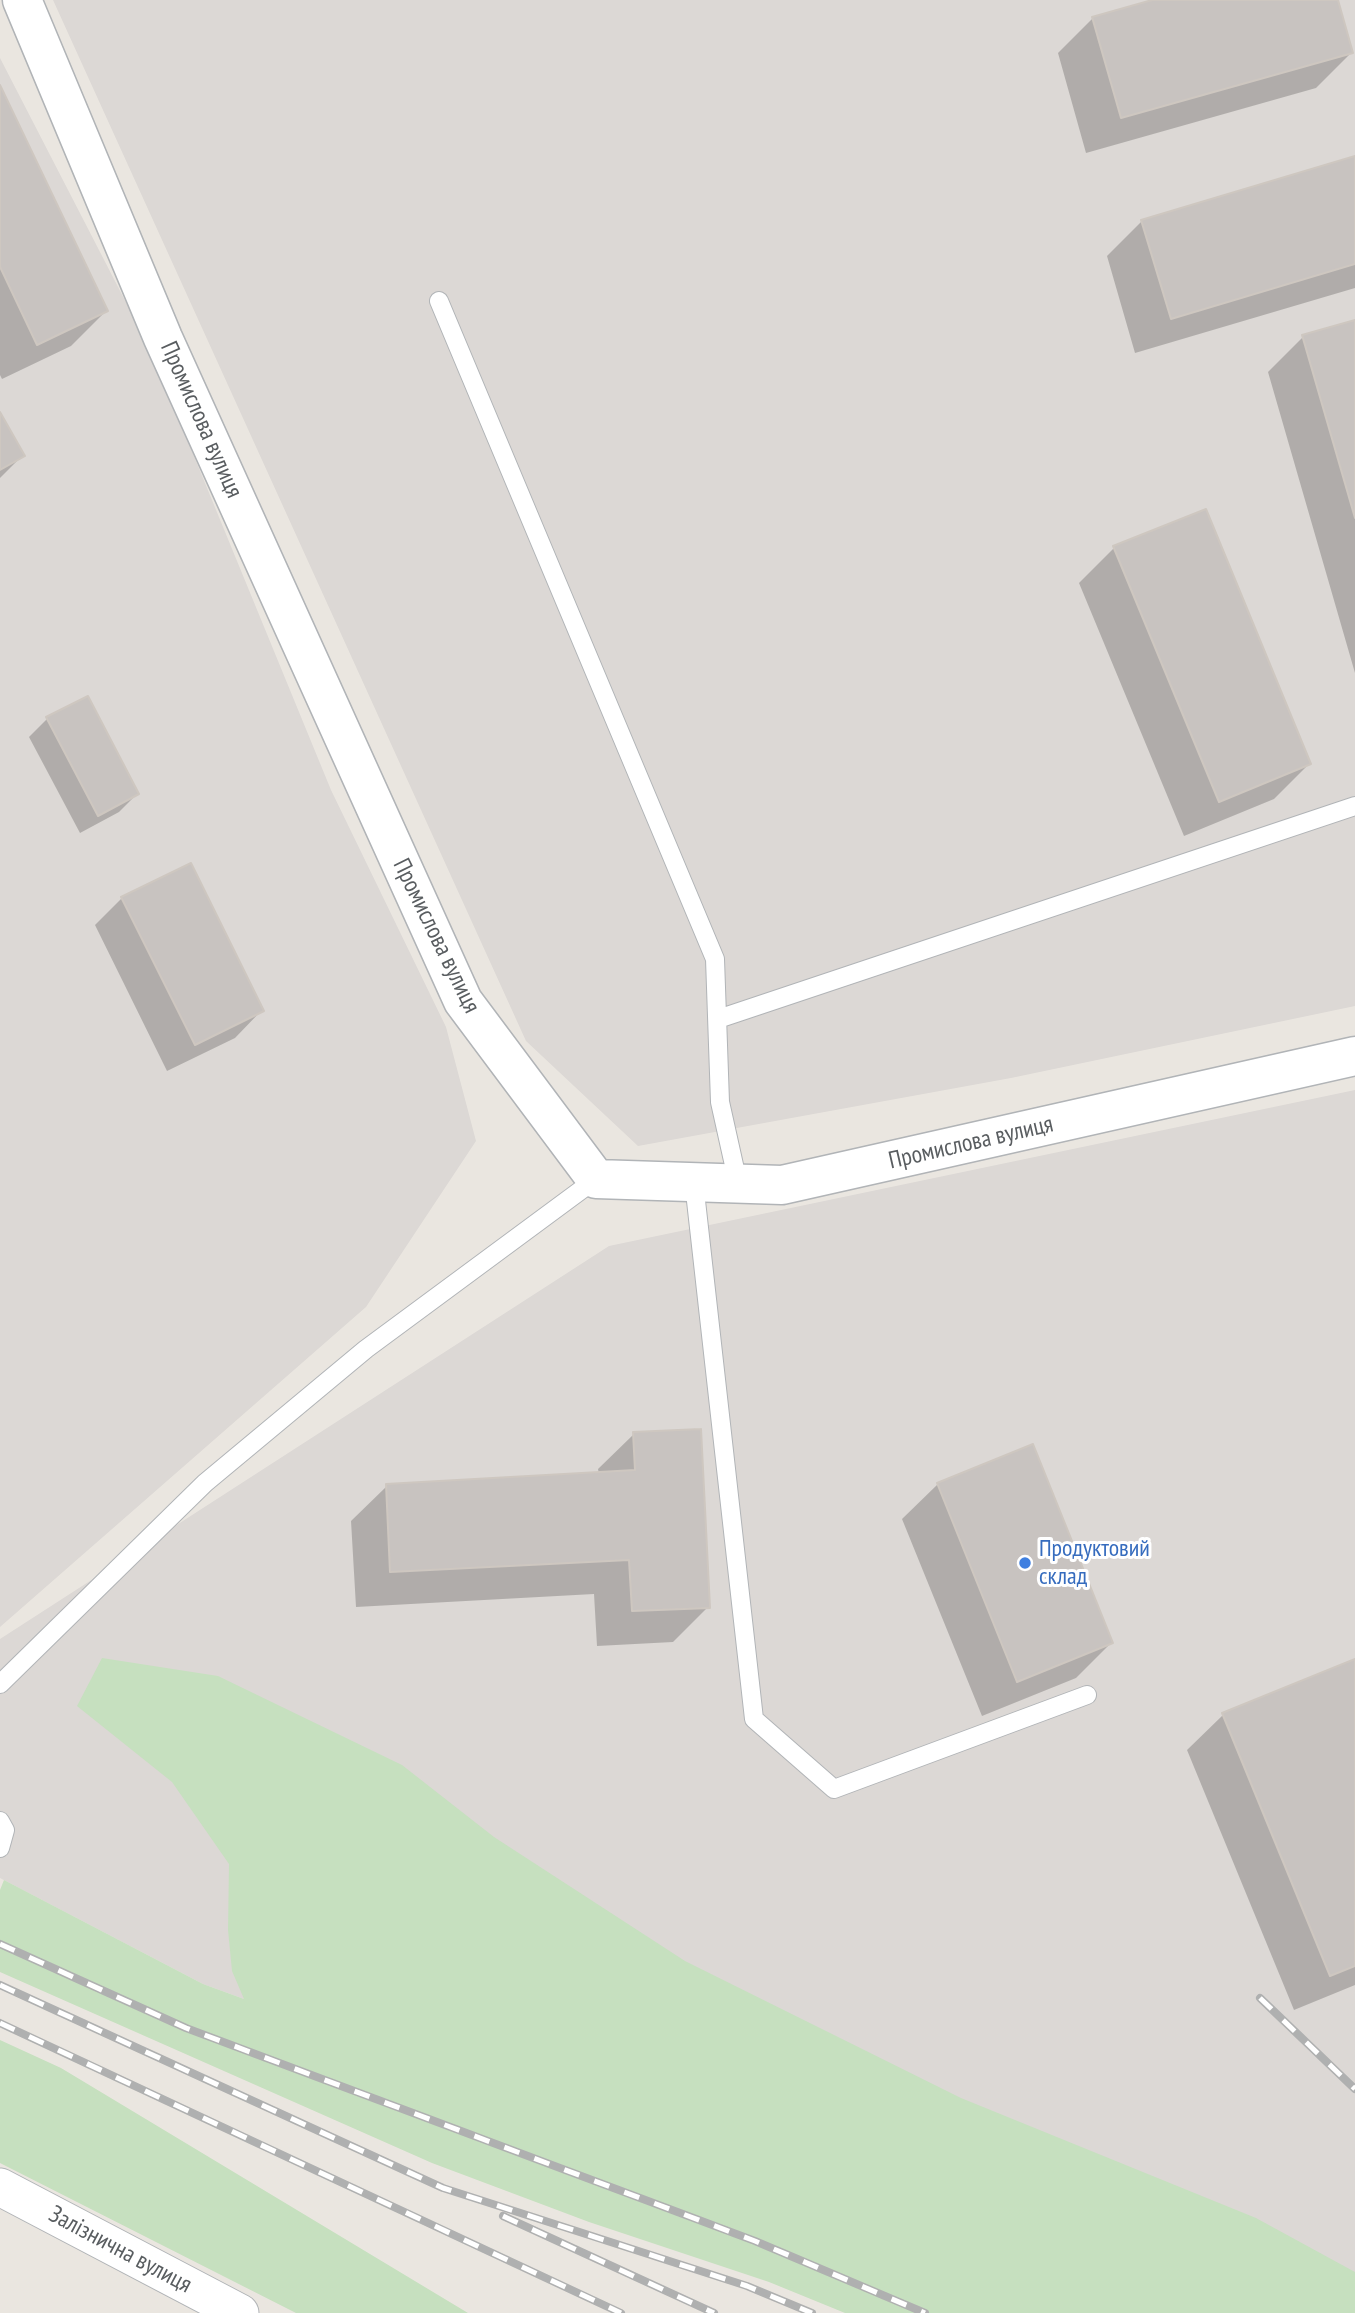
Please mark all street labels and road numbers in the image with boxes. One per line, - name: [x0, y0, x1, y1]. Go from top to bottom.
- street label: Промислова вулиця: [154, 337, 248, 503]
- street label: Промислова вулиця: [386, 854, 486, 1018]
- street label: Промислова вулиця: [886, 1110, 1056, 1176]
- street label: Залізнична вулиця: [44, 2200, 196, 2300]

